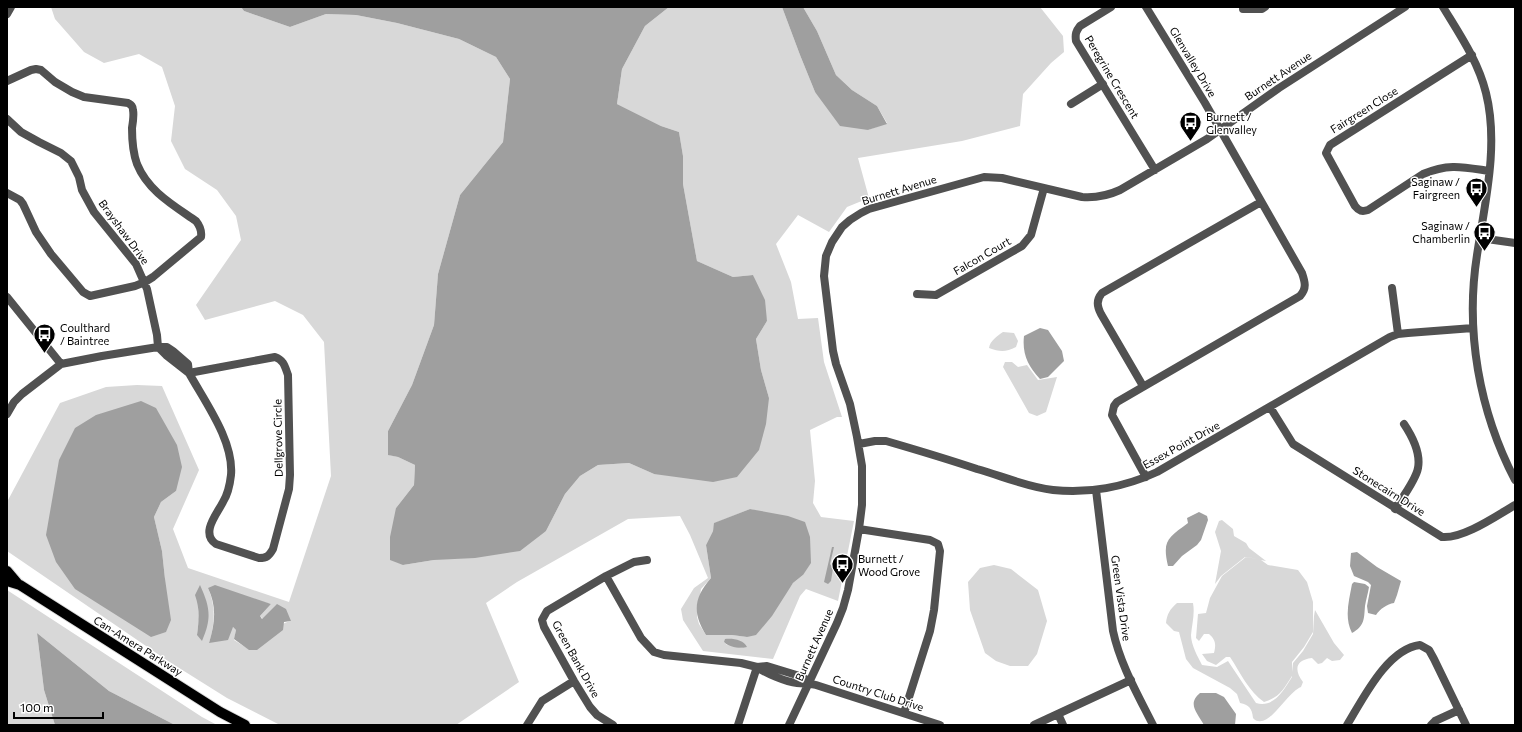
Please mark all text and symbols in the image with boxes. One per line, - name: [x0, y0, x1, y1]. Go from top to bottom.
- street label: Glenvalley Drive: [1167, 24, 1220, 99]
- street label: Peregrine Crescent: [1083, 33, 1143, 121]
- street label: Burnett Avenue: [1242, 48, 1314, 103]
- street label: Fairgreen Close: [1328, 84, 1400, 135]
- bus stop icon: Burnett / Glenvalley: [1178, 110, 1204, 143]
- place label: Burnett / Glenvalley: [1206, 110, 1257, 136]
- street label: Burnett Avenue: [860, 172, 938, 207]
- place label: Saginaw / Fairgreen: [1411, 175, 1460, 201]
- bus stop icon: Saginaw / Fairgreen: [1463, 175, 1489, 208]
- street label: Brayshaw Drive: [96, 197, 152, 267]
- place label: Saginaw / Chamberlin: [1412, 219, 1470, 245]
- bus stop icon: Saginaw / Chamberlin: [1472, 219, 1498, 252]
- street label: Falcon Court: [951, 234, 1013, 277]
- bus stop icon: Coulthard / Baintree: [32, 321, 58, 354]
- place label: Coulthard / Baintree: [60, 321, 110, 347]
- street label: Dellgrove Circle: [270, 399, 285, 477]
- street label: Essex Point Drive: [1140, 418, 1222, 471]
- street label: Stonecairn Drive: [1351, 463, 1428, 518]
- bus stop icon: Burnett / Wood Grove: [829, 552, 855, 585]
- place label: Burnett / Wood Grove: [858, 552, 920, 578]
- street label: Green Vista Drive: [1109, 554, 1134, 642]
- street label: Burnett Avenue: [792, 607, 835, 683]
- street label: Can-Amera Parkway: [91, 613, 185, 678]
- street label: Green Bank Drive: [550, 618, 603, 700]
- street label: Country Club Drive: [831, 672, 925, 713]
- scale bar: [14, 694, 103, 720]
- text: 100 m: [20, 700, 54, 714]

